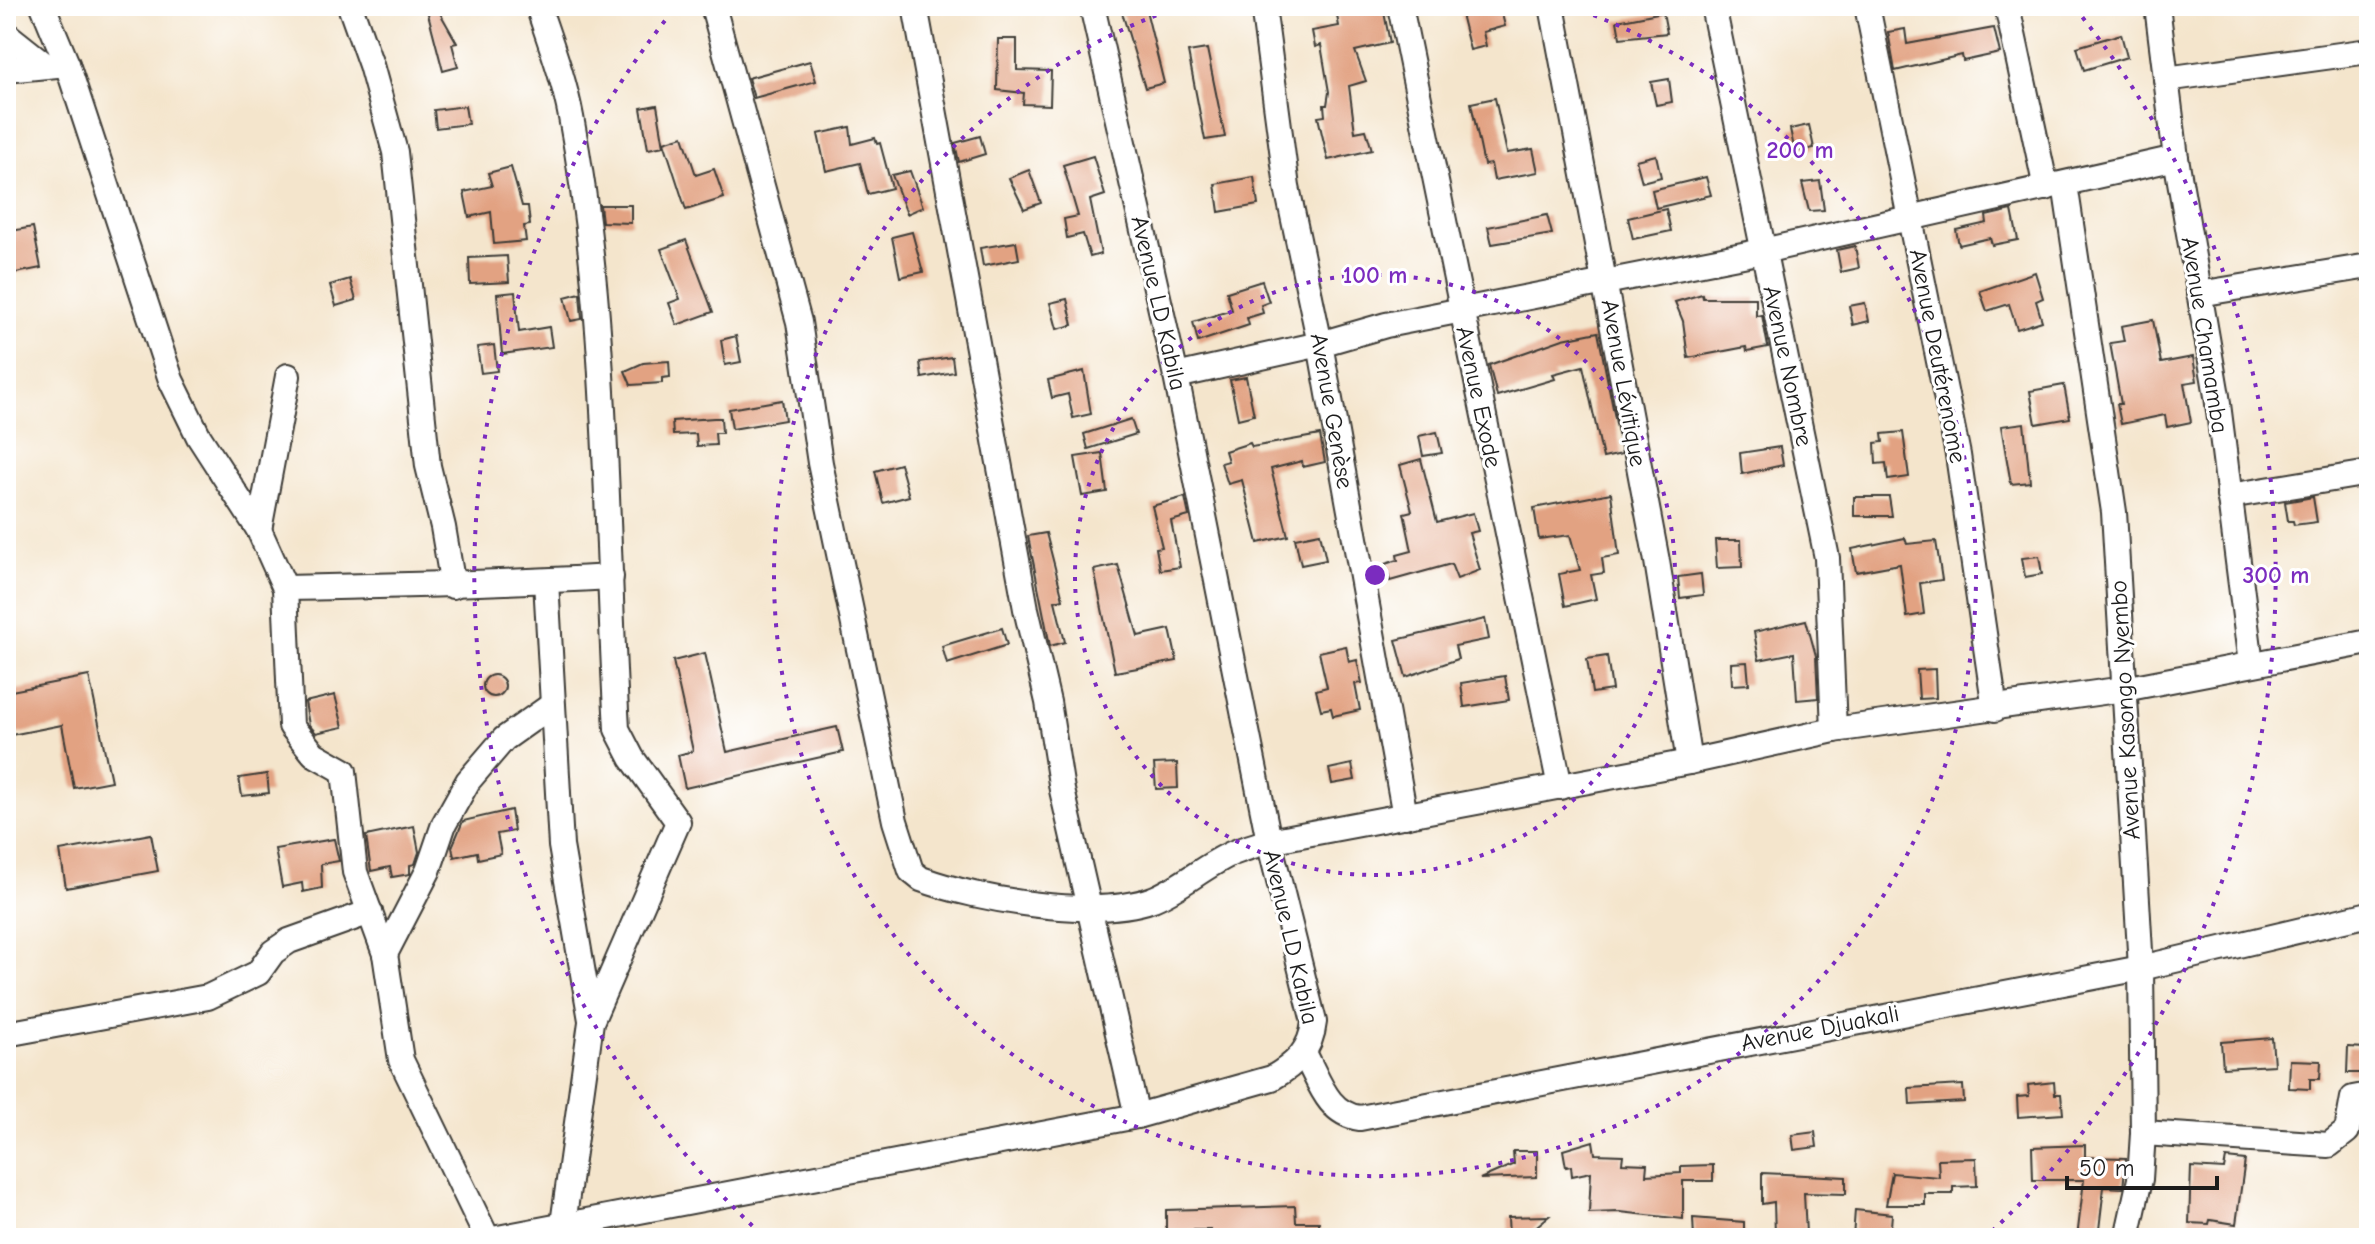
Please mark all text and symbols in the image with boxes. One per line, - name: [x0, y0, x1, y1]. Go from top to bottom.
- text: 200 m: [1766, 136, 1834, 164]
- street label: Avenue LD Kabila: [1125, 213, 1193, 393]
- street label: Avenue Chamamba: [2176, 235, 2234, 435]
- street label: Avenue Deutérenome: [1903, 247, 1973, 465]
- text: 100 m: [1343, 261, 1407, 289]
- street label: Avenue Nombre: [1757, 283, 1819, 449]
- street label: Avenue Lévitique: [1596, 297, 1652, 469]
- street label: Avenue Exode: [1450, 324, 1508, 470]
- street label: Avenue Genèse: [1305, 331, 1359, 491]
- centre of rings: [1361, 561, 1389, 589]
- text: 300 m: [2243, 561, 2309, 589]
- street label: Avenue Kasongo Nyembo: [2104, 580, 2146, 840]
- street label: Avenue LD Kabila: [1257, 847, 1325, 1027]
- street label: Avenue Djuakali: [1738, 999, 1902, 1057]
- scale bar: [2067, 1140, 2217, 1190]
- text: 50 m: [2079, 1154, 2135, 1182]

